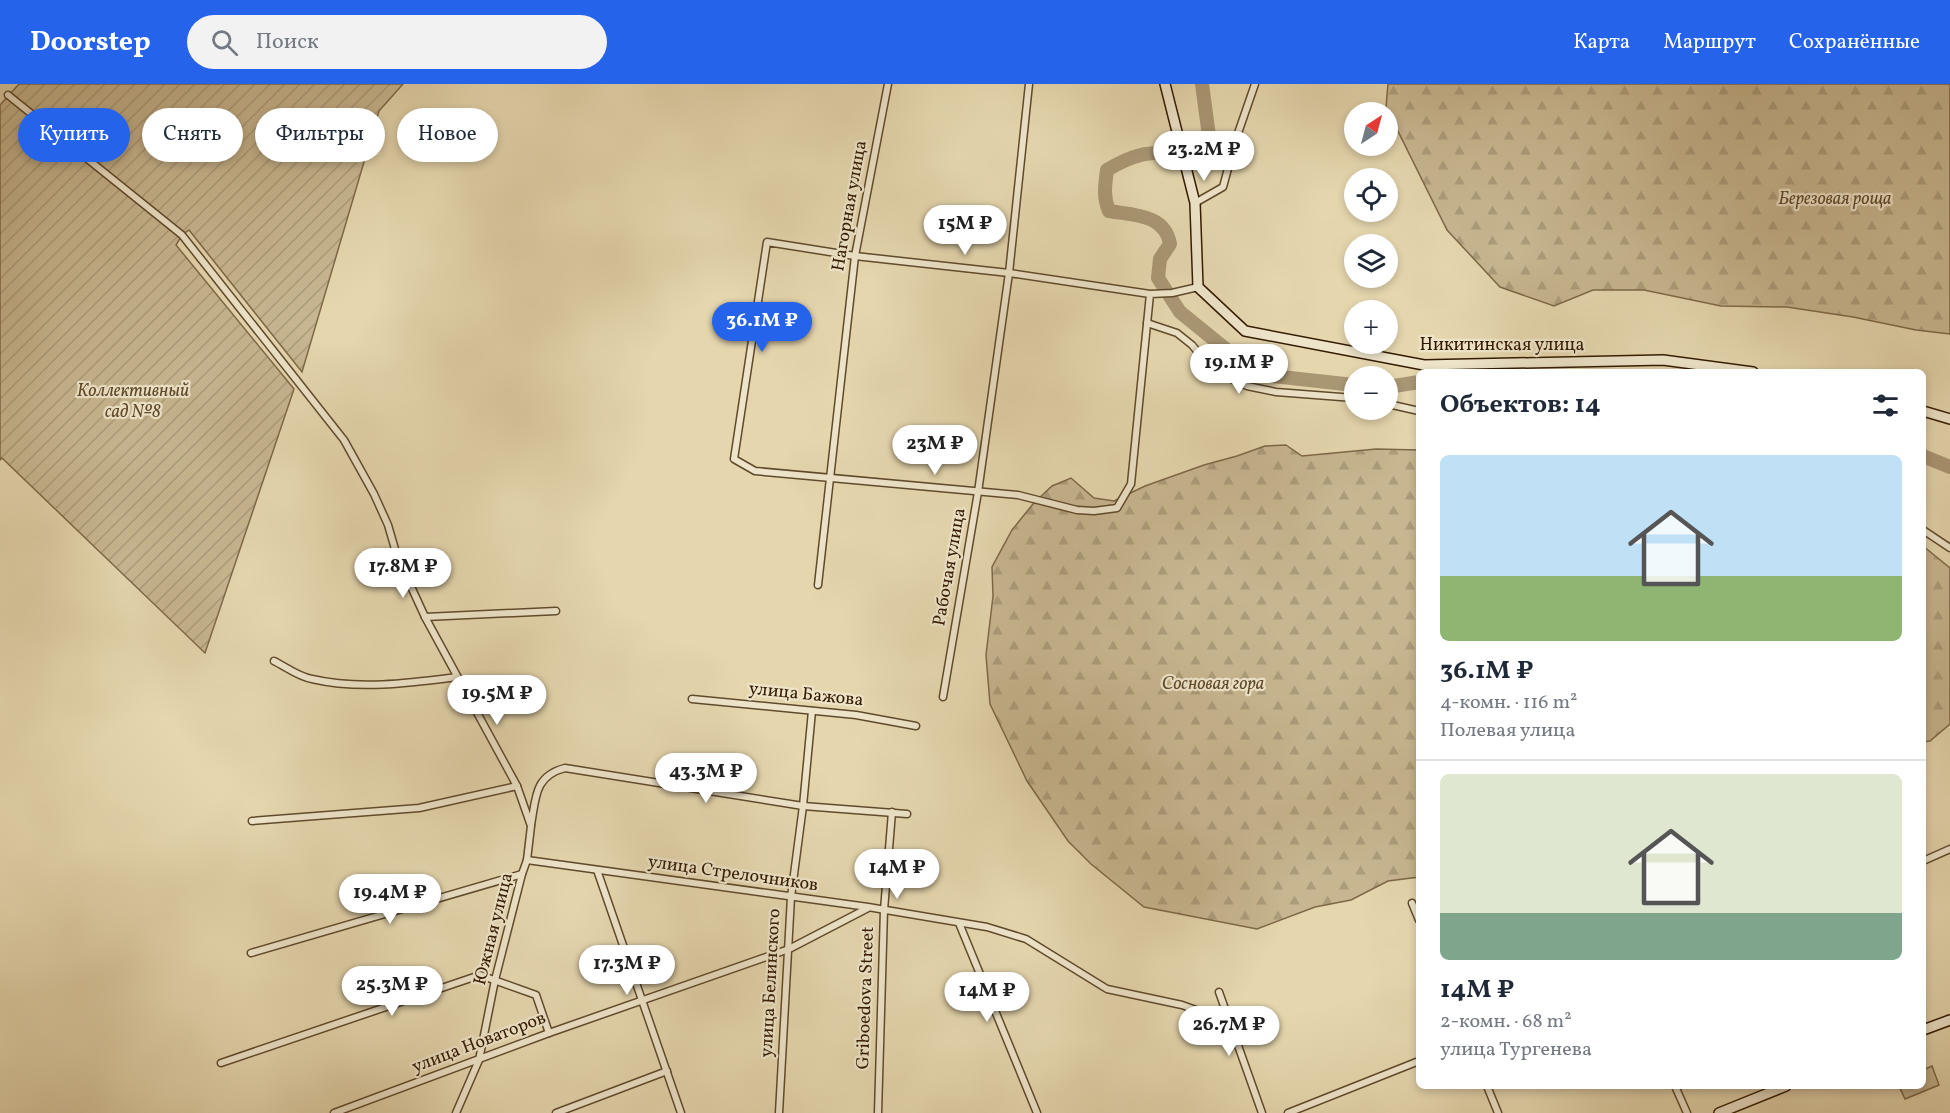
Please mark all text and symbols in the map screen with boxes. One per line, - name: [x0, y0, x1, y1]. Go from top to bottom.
- search box: [187, 15, 607, 69]
- text: Doorstep: [30, 23, 151, 62]
- icon: search: [208, 26, 241, 59]
- text: Поиск: [256, 27, 319, 58]
- text: Карта: [1573, 28, 1630, 57]
- text: Маршрут: [1663, 28, 1756, 57]
- text: Сохранённые: [1789, 28, 1920, 57]
- north arrow: [1344, 102, 1398, 156]
- map controls: [1344, 102, 1398, 420]
- chip: Купить: [18, 108, 130, 162]
- chip: Снять: [142, 108, 243, 162]
- chip: Фильтры: [255, 108, 385, 162]
- chip: Новое: [397, 108, 498, 162]
- pin: 23.2M ₽: [1149, 131, 1259, 182]
- text: 23.2M ₽: [1167, 136, 1241, 164]
- street label: Нагорная улица: [826, 139, 874, 273]
- button: locate: [1344, 168, 1398, 222]
- park label: Березовая роща: [1778, 187, 1892, 212]
- pin: 15M ₽: [923, 205, 1007, 256]
- text: 15M ₽: [938, 210, 992, 238]
- button: layers: [1344, 234, 1398, 288]
- button: +: [1344, 300, 1398, 354]
- pin: 36.1M ₽: [707, 302, 817, 353]
- text: 36.1M ₽: [726, 307, 798, 335]
- street label: Никитинская улица: [1419, 333, 1585, 358]
- pin: 19.1M ₽: [1184, 344, 1294, 395]
- text: 19.1M ₽: [1204, 349, 1274, 377]
- button: −: [1344, 366, 1398, 420]
- park label: Коллективный сад №8: [77, 379, 189, 425]
- text: Объектов: 14: [1440, 387, 1601, 423]
- icon: filters: [1869, 389, 1902, 422]
- pin: 23M ₽: [893, 425, 977, 476]
- text: 23M ₽: [906, 430, 964, 458]
- icon: home: [1617, 494, 1725, 602]
- street label: Рабочая улица: [927, 506, 973, 628]
- pin: 17.8M ₽: [348, 548, 458, 599]
- text: 17.8M ₽: [368, 553, 438, 581]
- text: 36.1M ₽: [1440, 653, 1534, 689]
- park label: Сосновая гора: [1162, 672, 1264, 697]
- pin: 19.5M ₽: [442, 675, 552, 726]
- street label: улица Бажова: [747, 677, 865, 713]
- text: 19.5M ₽: [461, 680, 533, 708]
- text: 4-комн. · 116 m²: [1440, 689, 1577, 717]
- text: Полевая улица: [1440, 717, 1575, 745]
- pin: 43.3M ₽: [651, 753, 761, 804]
- text: 43.3M ₽: [669, 758, 743, 786]
- icon: home: [1617, 813, 1725, 921]
- pin: 14M ₽: [855, 849, 939, 900]
- street label: улица Стрелочников: [646, 850, 820, 898]
- text: 14M ₽: [868, 854, 926, 882]
- street label: Южная улица: [468, 870, 520, 988]
- pin: 19.4M ₽: [335, 874, 445, 925]
- text: 19.4M ₽: [353, 879, 427, 907]
- street label: улица Белинского: [755, 908, 787, 1058]
- street label: Griboedova Street: [851, 926, 881, 1070]
- pin: 17.3M ₽: [572, 945, 682, 996]
- text: 17.3M ₽: [593, 950, 661, 978]
- pin: 25.3M ₽: [337, 966, 447, 1017]
- text: 25.3M ₽: [356, 971, 428, 999]
- pin: 14M ₽: [945, 972, 1029, 1023]
- text: 14M ₽: [1440, 972, 1514, 1008]
- text: 14M ₽: [958, 977, 1016, 1005]
- street label: улица Новаторов: [408, 1006, 550, 1080]
- pin: 26.7M ₽: [1174, 1006, 1284, 1057]
- text: 2-комн. · 68 m²: [1440, 1008, 1572, 1036]
- text: 26.7M ₽: [1192, 1011, 1266, 1039]
- text: улица Тургенева: [1440, 1036, 1592, 1064]

